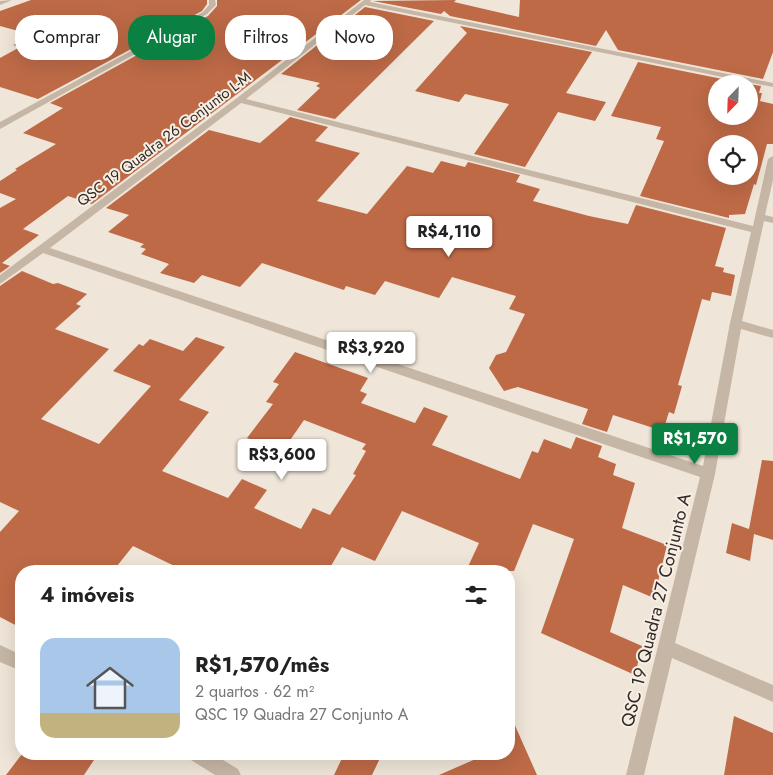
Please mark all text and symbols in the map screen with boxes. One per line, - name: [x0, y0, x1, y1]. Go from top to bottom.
- chip: Comprar: [15, 15, 118, 60]
- chip: Alugar: [128, 15, 215, 60]
- chip: Filtros: [225, 15, 306, 60]
- chip: Novo: [316, 15, 393, 60]
- street label: QSC 19 Quadra 26 Conjunto L-M: [72, 66, 256, 212]
- north arrow: [708, 75, 758, 125]
- map controls: [708, 75, 758, 185]
- button: locate: [708, 135, 758, 185]
- pin: R$4,110: [403, 216, 495, 258]
- text: R$4,110: [417, 220, 481, 243]
- pin: R$3,920: [325, 332, 417, 374]
- text: R$3,920: [338, 336, 404, 359]
- pin: R$1,570: [649, 422, 741, 465]
- text: R$1,570: [663, 427, 727, 450]
- pin: R$3,600: [236, 438, 328, 481]
- text: R$3,600: [248, 443, 316, 466]
- street label: QSC 19 Quadra 27 Conjunto A: [614, 490, 698, 730]
- text: 4 imóveis: [40, 580, 134, 610]
- icon: filters: [462, 581, 490, 609]
- text: R$1,570/mês: [195, 650, 329, 680]
- icon: home: [80, 658, 140, 718]
- text: 2 quartos · 62 m²: [195, 680, 314, 703]
- text: QSC 19 Quadra 27 Conjunto A: [195, 703, 408, 726]

